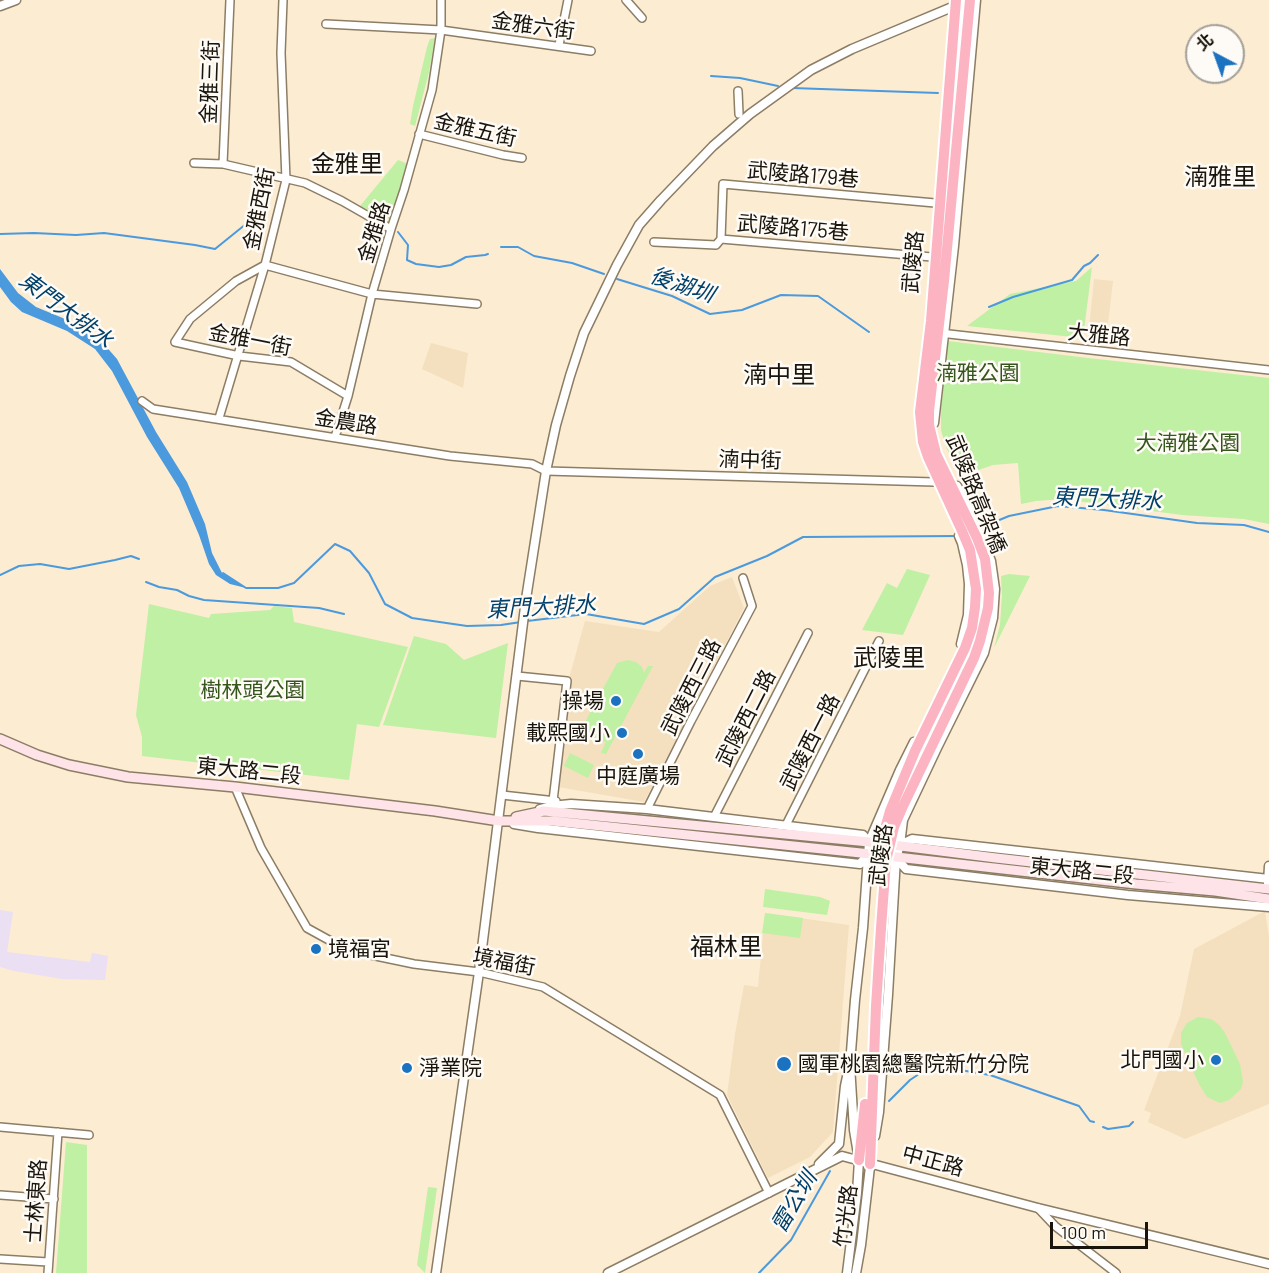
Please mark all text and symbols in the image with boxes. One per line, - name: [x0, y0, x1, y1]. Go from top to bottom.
- street label: 金雅六街: [490, 8, 576, 44]
- north arrow: [1185, 24, 1245, 84]
- text: 北: [1192, 29, 1216, 54]
- street label: 金雅三街: [196, 40, 224, 124]
- street label: 金雅五街: [431, 108, 519, 152]
- district label: 金雅里: [311, 150, 383, 178]
- street label: 武陵路179巷: [746, 158, 860, 192]
- district label: 湳雅里: [1184, 163, 1256, 191]
- street label: 金雅西街: [239, 165, 279, 253]
- street label: 金雅路: [353, 198, 395, 266]
- street label: 武陵路175巷: [736, 211, 850, 245]
- street label: 武陵路: [898, 230, 928, 294]
- water label: 後湖圳: [647, 262, 717, 308]
- water label: 東門大排水: [14, 266, 118, 354]
- street label: 大雅路: [1066, 319, 1132, 351]
- street label: 金雅一街: [206, 320, 294, 360]
- park label: 湳雅公園: [936, 360, 1020, 386]
- district label: 湳中里: [743, 361, 815, 389]
- street label: 金農路: [313, 405, 379, 439]
- park label: 大湳雅公園: [1136, 430, 1240, 456]
- street label: 武陵路高架橋: [941, 431, 1011, 557]
- street label: 湳中街: [718, 446, 782, 474]
- water label: 東門大排水: [1051, 483, 1163, 515]
- water label: 東門大排水: [485, 591, 597, 623]
- street label: 武陵西三路: [656, 635, 726, 739]
- district label: 武陵里: [853, 644, 925, 672]
- street label: 武陵西二路: [711, 666, 781, 770]
- park label: 樹林頭公園: [201, 677, 305, 703]
- place label: 操場: [562, 688, 604, 714]
- street label: 武陵西一路: [775, 690, 845, 794]
- marker: 操場: [609, 694, 623, 708]
- place label: 載熙國小: [526, 720, 610, 746]
- marker: 載熙國小: [615, 726, 629, 740]
- marker: 中庭廣場: [631, 747, 645, 761]
- street label: 東大路二段: [195, 753, 303, 789]
- place label: 中庭廣場: [596, 763, 680, 789]
- street label: 武陵路: [865, 822, 897, 888]
- street label: 東大路二段: [1028, 853, 1136, 889]
- district label: 福林里: [690, 933, 762, 961]
- place label: 境福宮: [328, 936, 391, 962]
- marker: 境福宮: [309, 942, 323, 956]
- street label: 境福街: [471, 944, 537, 980]
- place label: 北門國小: [1120, 1047, 1204, 1073]
- place label: 國軍桃園總醫院新竹分院: [798, 1051, 1029, 1077]
- marker: 北門國小: [1209, 1053, 1223, 1067]
- place label: 淨業院: [419, 1055, 482, 1081]
- marker: 國軍桃園總醫院新竹分院: [775, 1055, 793, 1073]
- marker: 淨業院: [400, 1061, 414, 1075]
- street label: 中正路: [899, 1141, 967, 1181]
- street label: 士林東路: [21, 1158, 51, 1244]
- water label: 雷公圳: [766, 1167, 822, 1237]
- street label: 竹光路: [830, 1183, 862, 1249]
- scale bar: [1053, 1210, 1150, 1248]
- text: 100 m: [1061, 1221, 1106, 1243]

